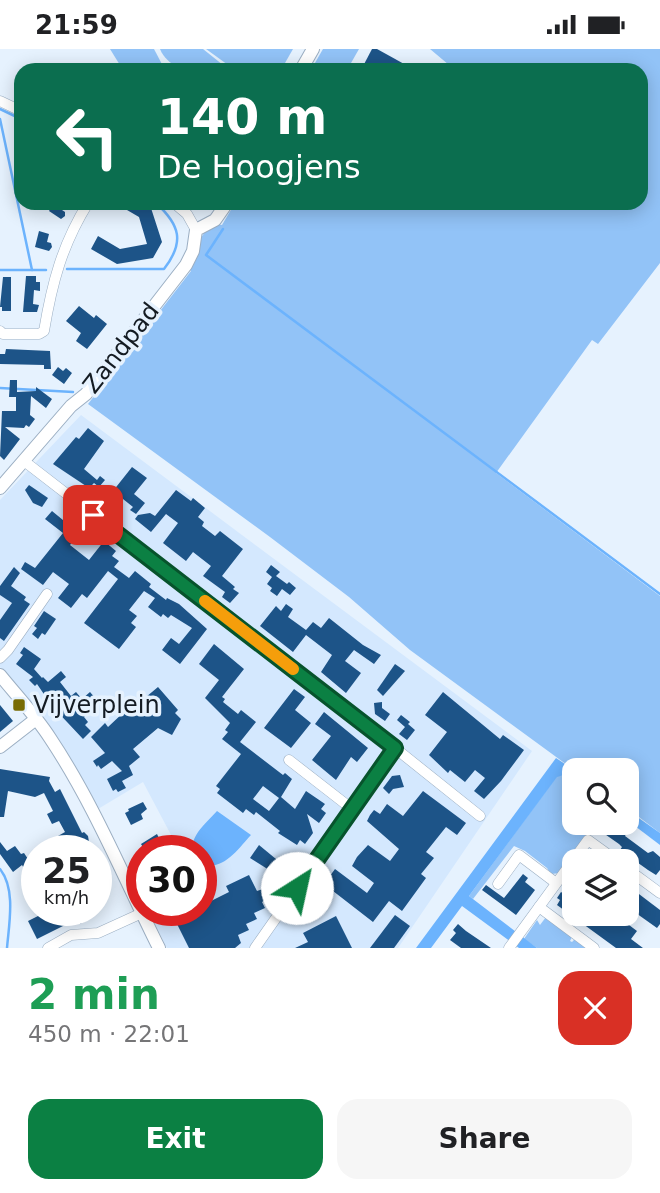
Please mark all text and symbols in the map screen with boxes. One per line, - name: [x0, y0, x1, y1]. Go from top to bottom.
- text: 21:59: [35, 10, 118, 40]
- text: 140 m: [157, 89, 327, 146]
- icon: left: [42, 91, 133, 182]
- text: De Hoogjens: [157, 148, 361, 186]
- street label: Zandpad: [77, 297, 165, 399]
- pin: [63, 485, 123, 545]
- icon: arrive: [74, 496, 112, 534]
- place label: Vijverplein: [33, 691, 160, 719]
- marker: Vijverplein: [11, 697, 27, 713]
- map controls: [562, 758, 639, 926]
- button: search: [562, 758, 639, 835]
- speed limit sign: 30: [126, 835, 217, 926]
- button: layers: [562, 849, 639, 926]
- text: 25: [42, 851, 91, 891]
- position arrow: [260, 851, 334, 925]
- text: km/h: [44, 887, 89, 908]
- text: 2 min: [28, 970, 160, 1019]
- button: close: [558, 971, 632, 1045]
- text: 450 m · 22:01: [28, 1021, 190, 1047]
- button: Exit: [28, 1099, 323, 1179]
- button: Share: [337, 1099, 632, 1179]

